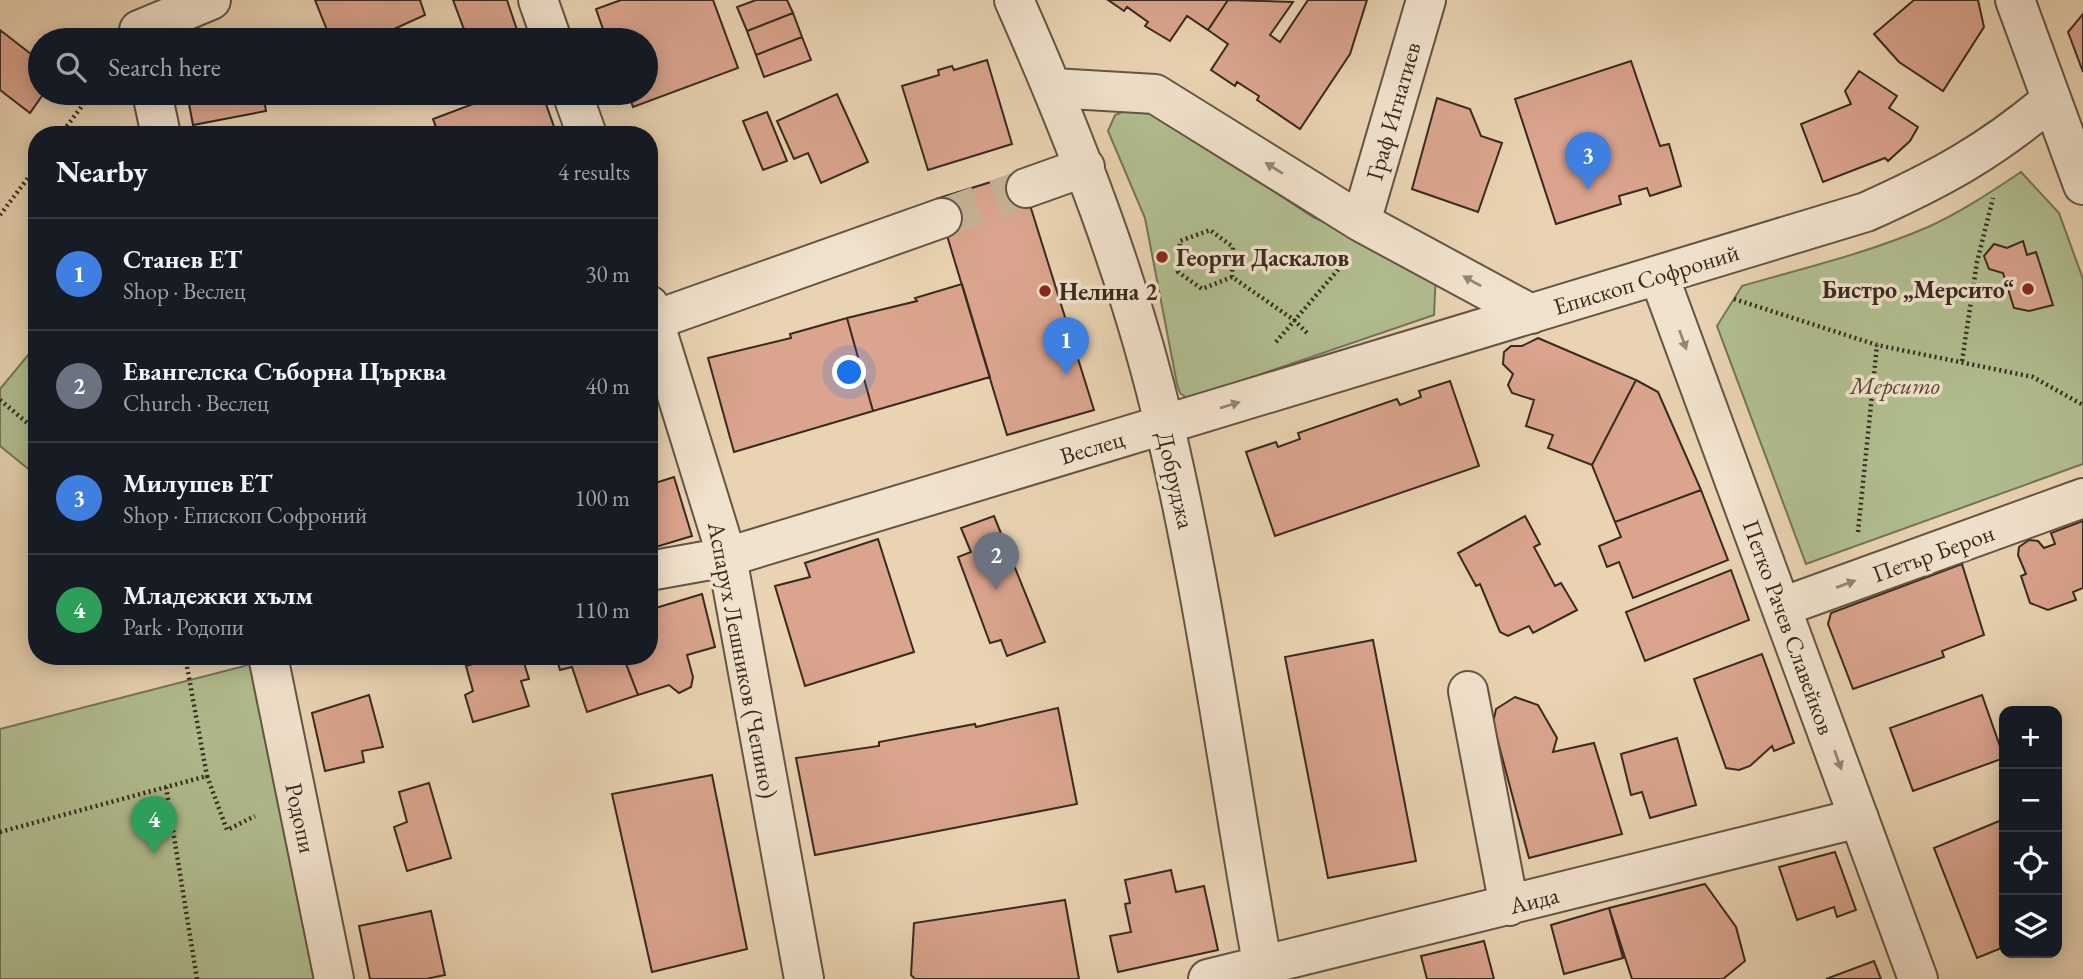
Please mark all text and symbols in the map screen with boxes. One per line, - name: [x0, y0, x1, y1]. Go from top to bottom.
- search box: [28, 28, 658, 105]
- street label: Граф Игнатиев: [1358, 38, 1428, 184]
- icon: search: [52, 48, 90, 86]
- text: Search here: [108, 50, 221, 84]
- pin: 3: [1565, 132, 1611, 190]
- text: Nearby: [56, 152, 148, 191]
- text: 4 results: [558, 157, 630, 187]
- one-way arrow: [1265, 161, 1284, 174]
- street label: Епископ Софроний: [1549, 236, 1743, 322]
- text: Станев ЕТ: [123, 242, 242, 276]
- place label: Георги Даскалов: [1176, 242, 1349, 273]
- marker: Георги Даскалов: [1154, 249, 1170, 265]
- text: 1: [73, 259, 85, 289]
- text: 30 m: [585, 259, 630, 289]
- place label: Бистро „Мерсито“: [1822, 274, 2014, 305]
- one-way arrow: [1462, 275, 1481, 287]
- text: Shop · Веслец: [123, 276, 246, 306]
- place label: Нелина 2: [1059, 276, 1158, 307]
- marker: Бистро „Мерсито“: [2020, 281, 2036, 297]
- marker: Нелина 2: [1037, 283, 1053, 299]
- pin: 1: [1043, 317, 1089, 375]
- one-way arrow: [1678, 329, 1689, 350]
- text: Евангелска Съборна Църква: [123, 354, 446, 388]
- your location: [832, 355, 866, 389]
- park label: Мерсито: [1848, 370, 1940, 401]
- text: 2: [73, 371, 85, 401]
- text: 40 m: [585, 371, 630, 401]
- text: Church · Веслец: [123, 388, 269, 418]
- one-way arrow: [1219, 400, 1240, 410]
- street label: Веслец: [1056, 422, 1129, 471]
- street label: Добруджа: [1150, 428, 1202, 532]
- text: Милушев ЕТ: [123, 466, 273, 500]
- text: 3: [73, 483, 85, 513]
- text: 100 m: [574, 483, 630, 513]
- text: Shop · Епископ Софроний: [123, 500, 367, 530]
- street label: Петко Рачев Славейков: [1736, 515, 1842, 739]
- street label: Петър Берон: [1868, 517, 1998, 589]
- street label: Аспарух Лешников (Чепино): [701, 518, 785, 801]
- pin: 2: [973, 532, 1019, 590]
- text: Младежки хълм: [123, 578, 313, 612]
- one-way arrow: [1836, 578, 1857, 589]
- text: 4: [73, 595, 85, 625]
- text: 110 m: [574, 595, 630, 625]
- text: Park · Родопи: [123, 612, 244, 642]
- map controls: [1999, 706, 2062, 958]
- button: +: [1999, 706, 2062, 769]
- one-way arrow: [1833, 750, 1844, 771]
- button: −: [1999, 769, 2062, 832]
- street label: Родопи: [278, 780, 324, 856]
- pin: 4: [131, 796, 177, 854]
- button: locate: [1999, 832, 2062, 895]
- street label: Аида: [1505, 879, 1562, 921]
- button: layers: [1999, 895, 2062, 958]

